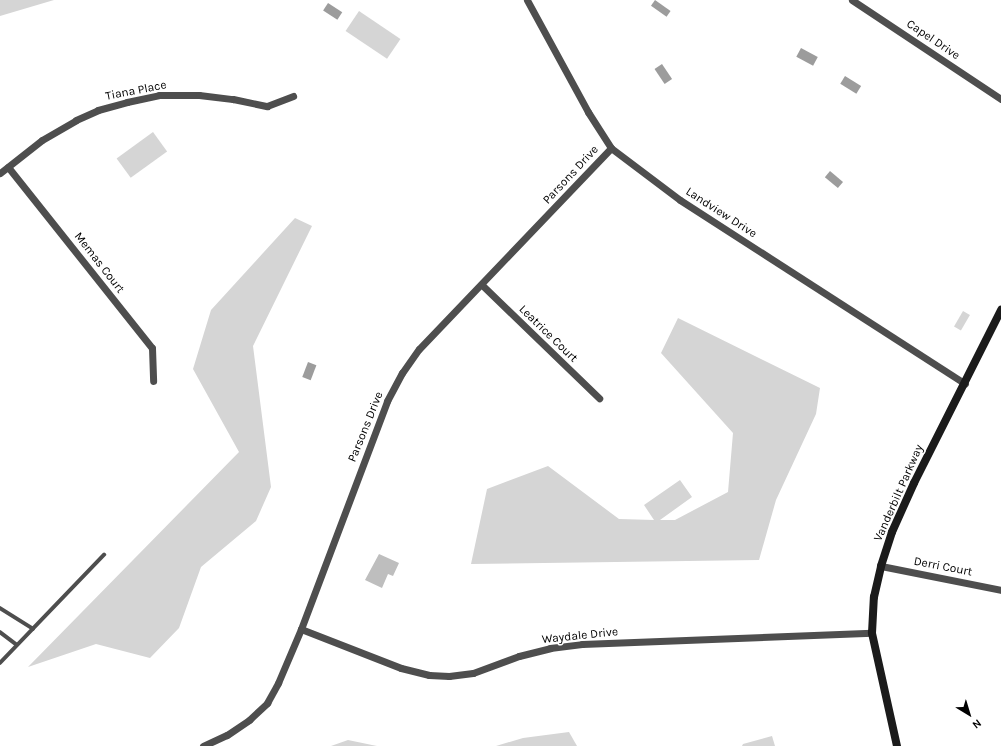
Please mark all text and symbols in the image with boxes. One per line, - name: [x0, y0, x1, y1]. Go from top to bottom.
- street label: Capel Drive: [904, 17, 962, 63]
- street label: Tiana Place: [104, 78, 168, 104]
- street label: Parsons Drive: [540, 143, 602, 207]
- street label: Landview Drive: [683, 185, 759, 241]
- street label: Memas Court: [71, 230, 127, 296]
- street label: Leatrice Court: [516, 302, 580, 366]
- street label: Parsons Drive: [345, 390, 387, 464]
- street label: Vanderbilt Parkway: [871, 442, 927, 544]
- street label: Derri Court: [913, 554, 973, 580]
- street label: Waydale Drive: [541, 625, 619, 647]
- north arrow: [949, 694, 989, 734]
- text: N: [970, 716, 984, 731]

